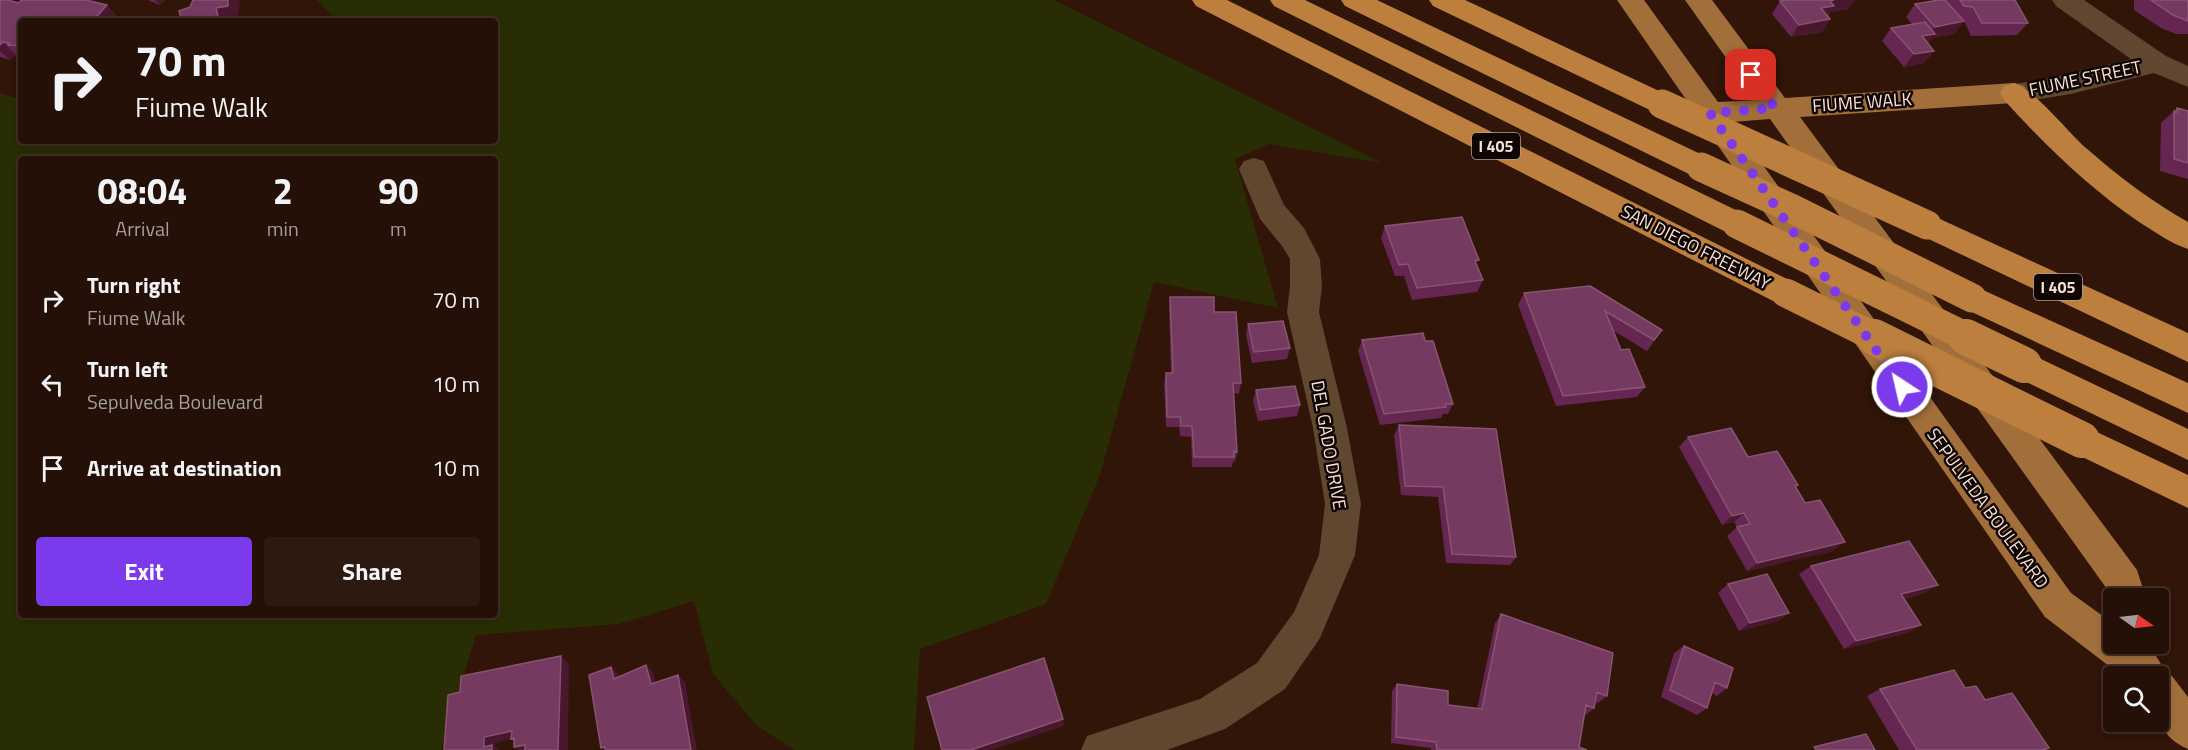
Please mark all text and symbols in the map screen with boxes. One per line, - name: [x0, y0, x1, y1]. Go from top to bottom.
- text: 70 m: [135, 28, 227, 92]
- icon: right: [36, 42, 114, 120]
- pin: [1725, 49, 1776, 100]
- street label: FIUME STREET: [2026, 53, 2144, 103]
- icon: arrive: [1734, 58, 1767, 91]
- street label: FIUME WALK: [1811, 85, 1913, 119]
- text: Fiume Walk: [135, 86, 268, 127]
- road number: I 405: [1472, 133, 1520, 159]
- text: 08:04: [97, 163, 187, 218]
- text: 2: [273, 163, 293, 218]
- text: 90: [378, 163, 418, 218]
- street label: SAN DIEGO FREEWAY: [1616, 198, 1776, 297]
- text: Arrival: [115, 213, 170, 244]
- text: min: [267, 213, 299, 244]
- text: m: [390, 213, 407, 244]
- text: Turn right: [87, 268, 181, 302]
- road number: I 405: [2034, 274, 2082, 300]
- text: 70 m: [432, 283, 480, 317]
- icon: right: [36, 284, 69, 317]
- text: Fiume Walk: [87, 302, 185, 333]
- text: Turn left: [87, 352, 168, 386]
- position arrow: [1870, 355, 1934, 419]
- text: 10 m: [432, 367, 480, 401]
- icon: left: [36, 368, 69, 401]
- street label: DEL GADO DRIVE: [1304, 378, 1354, 512]
- text: Sepulveda Boulevard: [87, 386, 263, 417]
- street label: SEPULVEDA BOULEVARD: [1920, 422, 2056, 594]
- text: Arrive at destination: [87, 451, 282, 485]
- text: 10 m: [432, 451, 480, 485]
- icon: arrive: [36, 452, 69, 485]
- button: Exit: [36, 537, 252, 606]
- button: Share: [264, 537, 480, 606]
- north arrow: [2103, 588, 2169, 654]
- map controls: [2103, 588, 2169, 732]
- button: search: [2103, 666, 2169, 732]

